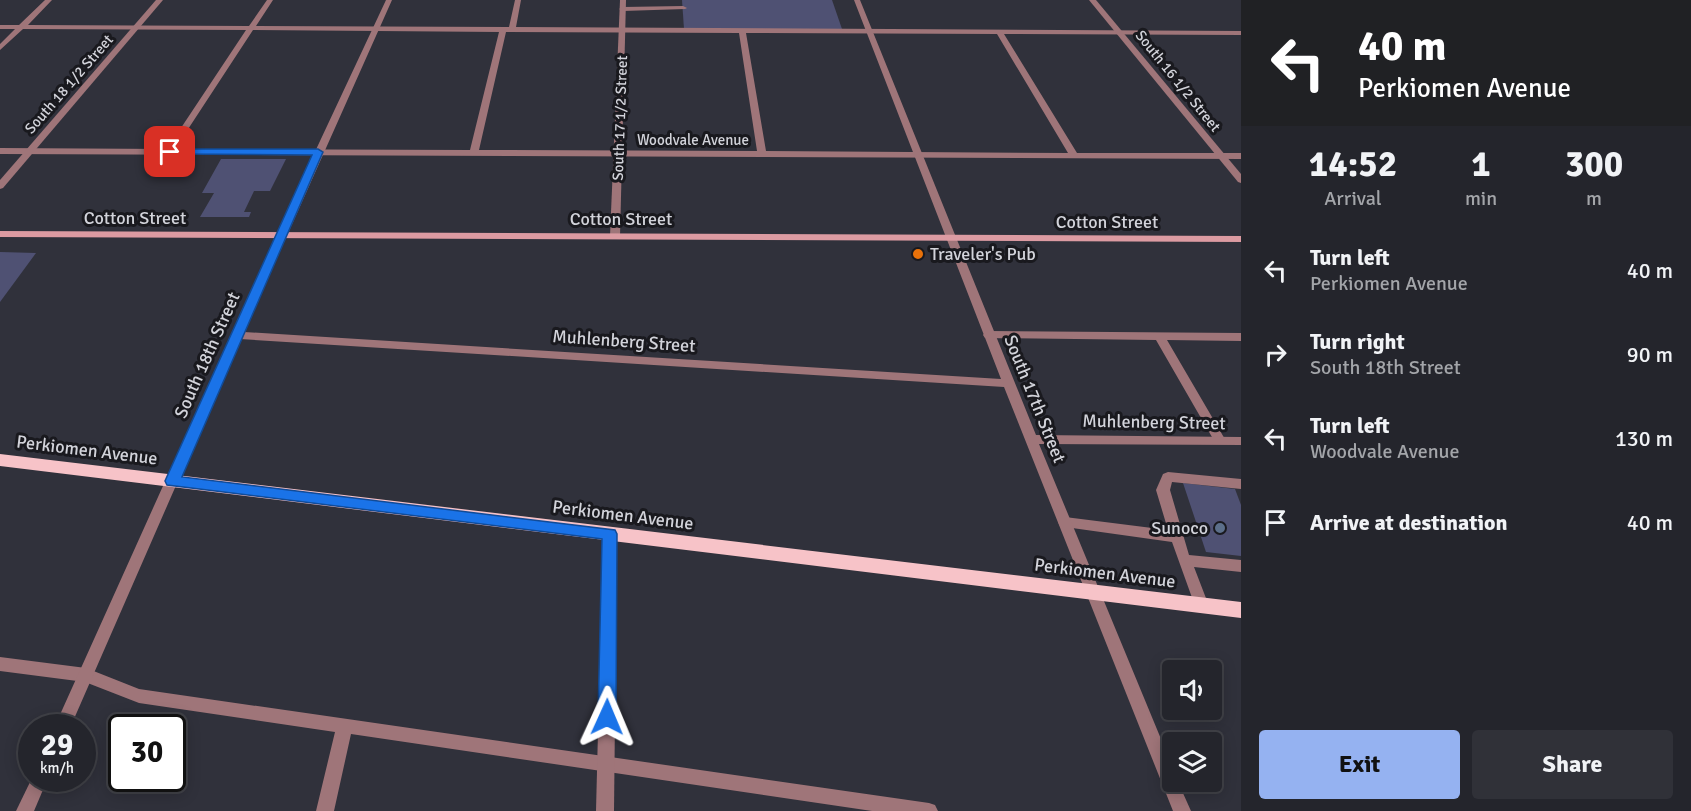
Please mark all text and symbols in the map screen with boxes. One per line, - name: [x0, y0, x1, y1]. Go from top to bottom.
- text: 40 m: [1358, 21, 1447, 72]
- icon: left: [1259, 24, 1337, 102]
- street label: South 16 1/2 Street: [1132, 27, 1224, 135]
- street label: South 18 1/2 Street: [21, 31, 117, 137]
- street label: South 17 1/2 Street: [609, 55, 631, 181]
- text: Perkiomen Avenue: [1358, 72, 1571, 105]
- pin: [144, 126, 195, 177]
- street label: Woodvale Avenue: [637, 131, 749, 149]
- icon: arrive: [153, 135, 186, 168]
- text: 14:52: [1309, 142, 1397, 187]
- text: 1: [1471, 142, 1491, 187]
- text: 300: [1565, 142, 1623, 187]
- text: Arrival: [1324, 186, 1382, 211]
- text: min: [1465, 186, 1497, 211]
- text: m: [1586, 186, 1602, 211]
- street label: Cotton Street: [84, 207, 186, 229]
- street label: Cotton Street: [570, 208, 672, 230]
- street label: Cotton Street: [1056, 211, 1158, 233]
- place label: Traveler's Pub: [930, 243, 1036, 265]
- text: Turn left: [1310, 244, 1390, 271]
- marker: Traveler's Pub: [911, 247, 925, 261]
- icon: left: [1259, 254, 1292, 287]
- text: 40 m: [1627, 257, 1673, 284]
- text: Perkiomen Avenue: [1310, 271, 1468, 296]
- street label: South 18th Street: [169, 289, 245, 421]
- street label: Muhlenberg Street: [552, 325, 696, 357]
- text: Turn right: [1310, 328, 1405, 355]
- street label: South 17th Street: [999, 332, 1071, 466]
- icon: right: [1259, 338, 1292, 371]
- text: 90 m: [1627, 341, 1673, 368]
- text: South 18th Street: [1310, 355, 1461, 380]
- street label: Muhlenberg Street: [1082, 410, 1226, 434]
- text: Turn left: [1310, 412, 1390, 439]
- icon: left: [1259, 422, 1292, 455]
- text: 130 m: [1615, 425, 1673, 452]
- street label: Perkiomen Avenue: [15, 430, 159, 470]
- text: Woodvale Avenue: [1310, 439, 1459, 464]
- street label: Perkiomen Avenue: [551, 495, 695, 535]
- icon: arrive: [1259, 506, 1292, 539]
- text: Arrive at destination: [1310, 509, 1507, 536]
- text: 40 m: [1627, 509, 1673, 536]
- place label: Sunoco: [1151, 517, 1208, 539]
- marker: Sunoco: [1213, 521, 1227, 535]
- street label: Perkiomen Avenue: [1033, 553, 1177, 593]
- map controls: [1162, 660, 1222, 792]
- button: sound: [1162, 660, 1222, 720]
- position arrow: [575, 685, 639, 749]
- speed limit sign: 30: [108, 714, 186, 792]
- text: 29: [41, 727, 73, 764]
- button: Exit: [1259, 730, 1460, 799]
- button: Share: [1472, 730, 1673, 799]
- button: layers: [1162, 732, 1222, 792]
- text: km/h: [40, 759, 74, 777]

